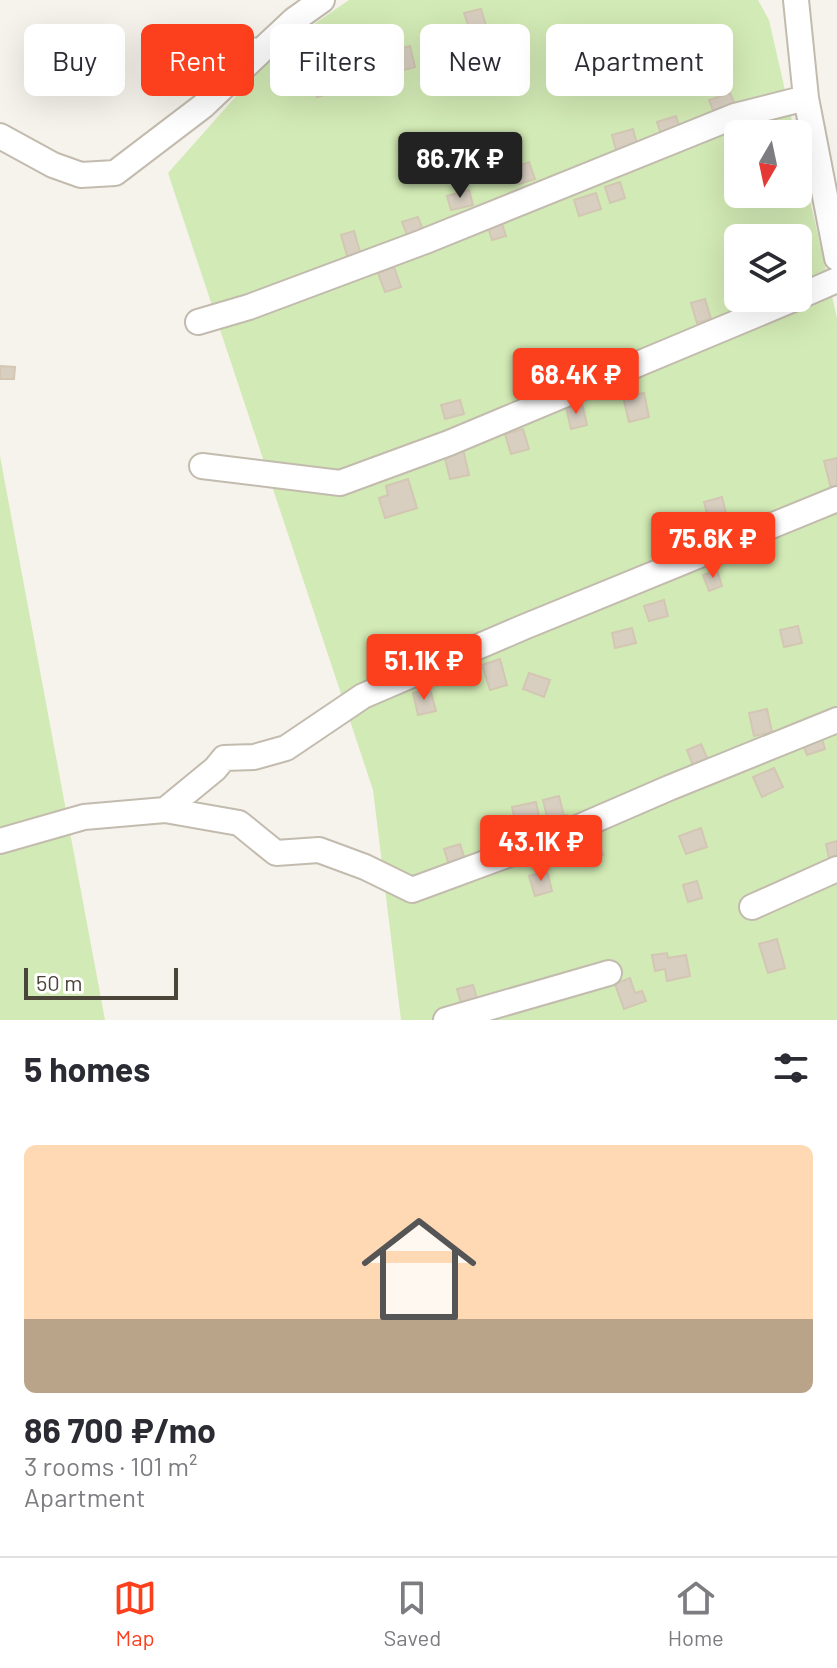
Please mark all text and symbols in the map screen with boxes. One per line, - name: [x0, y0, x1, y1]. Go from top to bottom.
- chip: Buy: [24, 24, 125, 96]
- chip: Rent: [141, 24, 254, 96]
- chip: Filters: [270, 24, 404, 96]
- chip: New: [420, 24, 530, 96]
- chip: Apartment: [546, 24, 733, 96]
- north arrow: [724, 120, 812, 208]
- map controls: [724, 120, 812, 312]
- pin: 86.7K ₽: [386, 132, 534, 200]
- text: 86.7K ₽: [416, 142, 504, 173]
- button: layers: [724, 224, 812, 312]
- pin: 68.4K ₽: [502, 348, 650, 416]
- text: 68.4K ₽: [531, 358, 621, 389]
- pin: 75.6K ₽: [639, 512, 787, 580]
- text: 75.6K ₽: [669, 522, 757, 553]
- pin: 51.1K ₽: [350, 634, 498, 702]
- text: 51.1K ₽: [385, 644, 463, 675]
- pin: 43.1K ₽: [467, 815, 615, 883]
- text: 43.1K ₽: [498, 825, 584, 856]
- scale bar: [24, 964, 178, 1000]
- text: 50 m: [36, 969, 82, 995]
- icon: filters: [769, 1046, 813, 1090]
- text: 5 homes: [24, 1048, 150, 1089]
- icon: home: [347, 1197, 491, 1341]
- text: 86 700 ₽/mo: [24, 1409, 216, 1450]
- text: 3 rooms · 101 m²: [24, 1450, 197, 1481]
- text: Apartment: [24, 1481, 145, 1512]
- tab: Map: [113, 1576, 157, 1650]
- tab: Saved: [384, 1576, 441, 1650]
- tab: Home: [668, 1576, 724, 1650]

